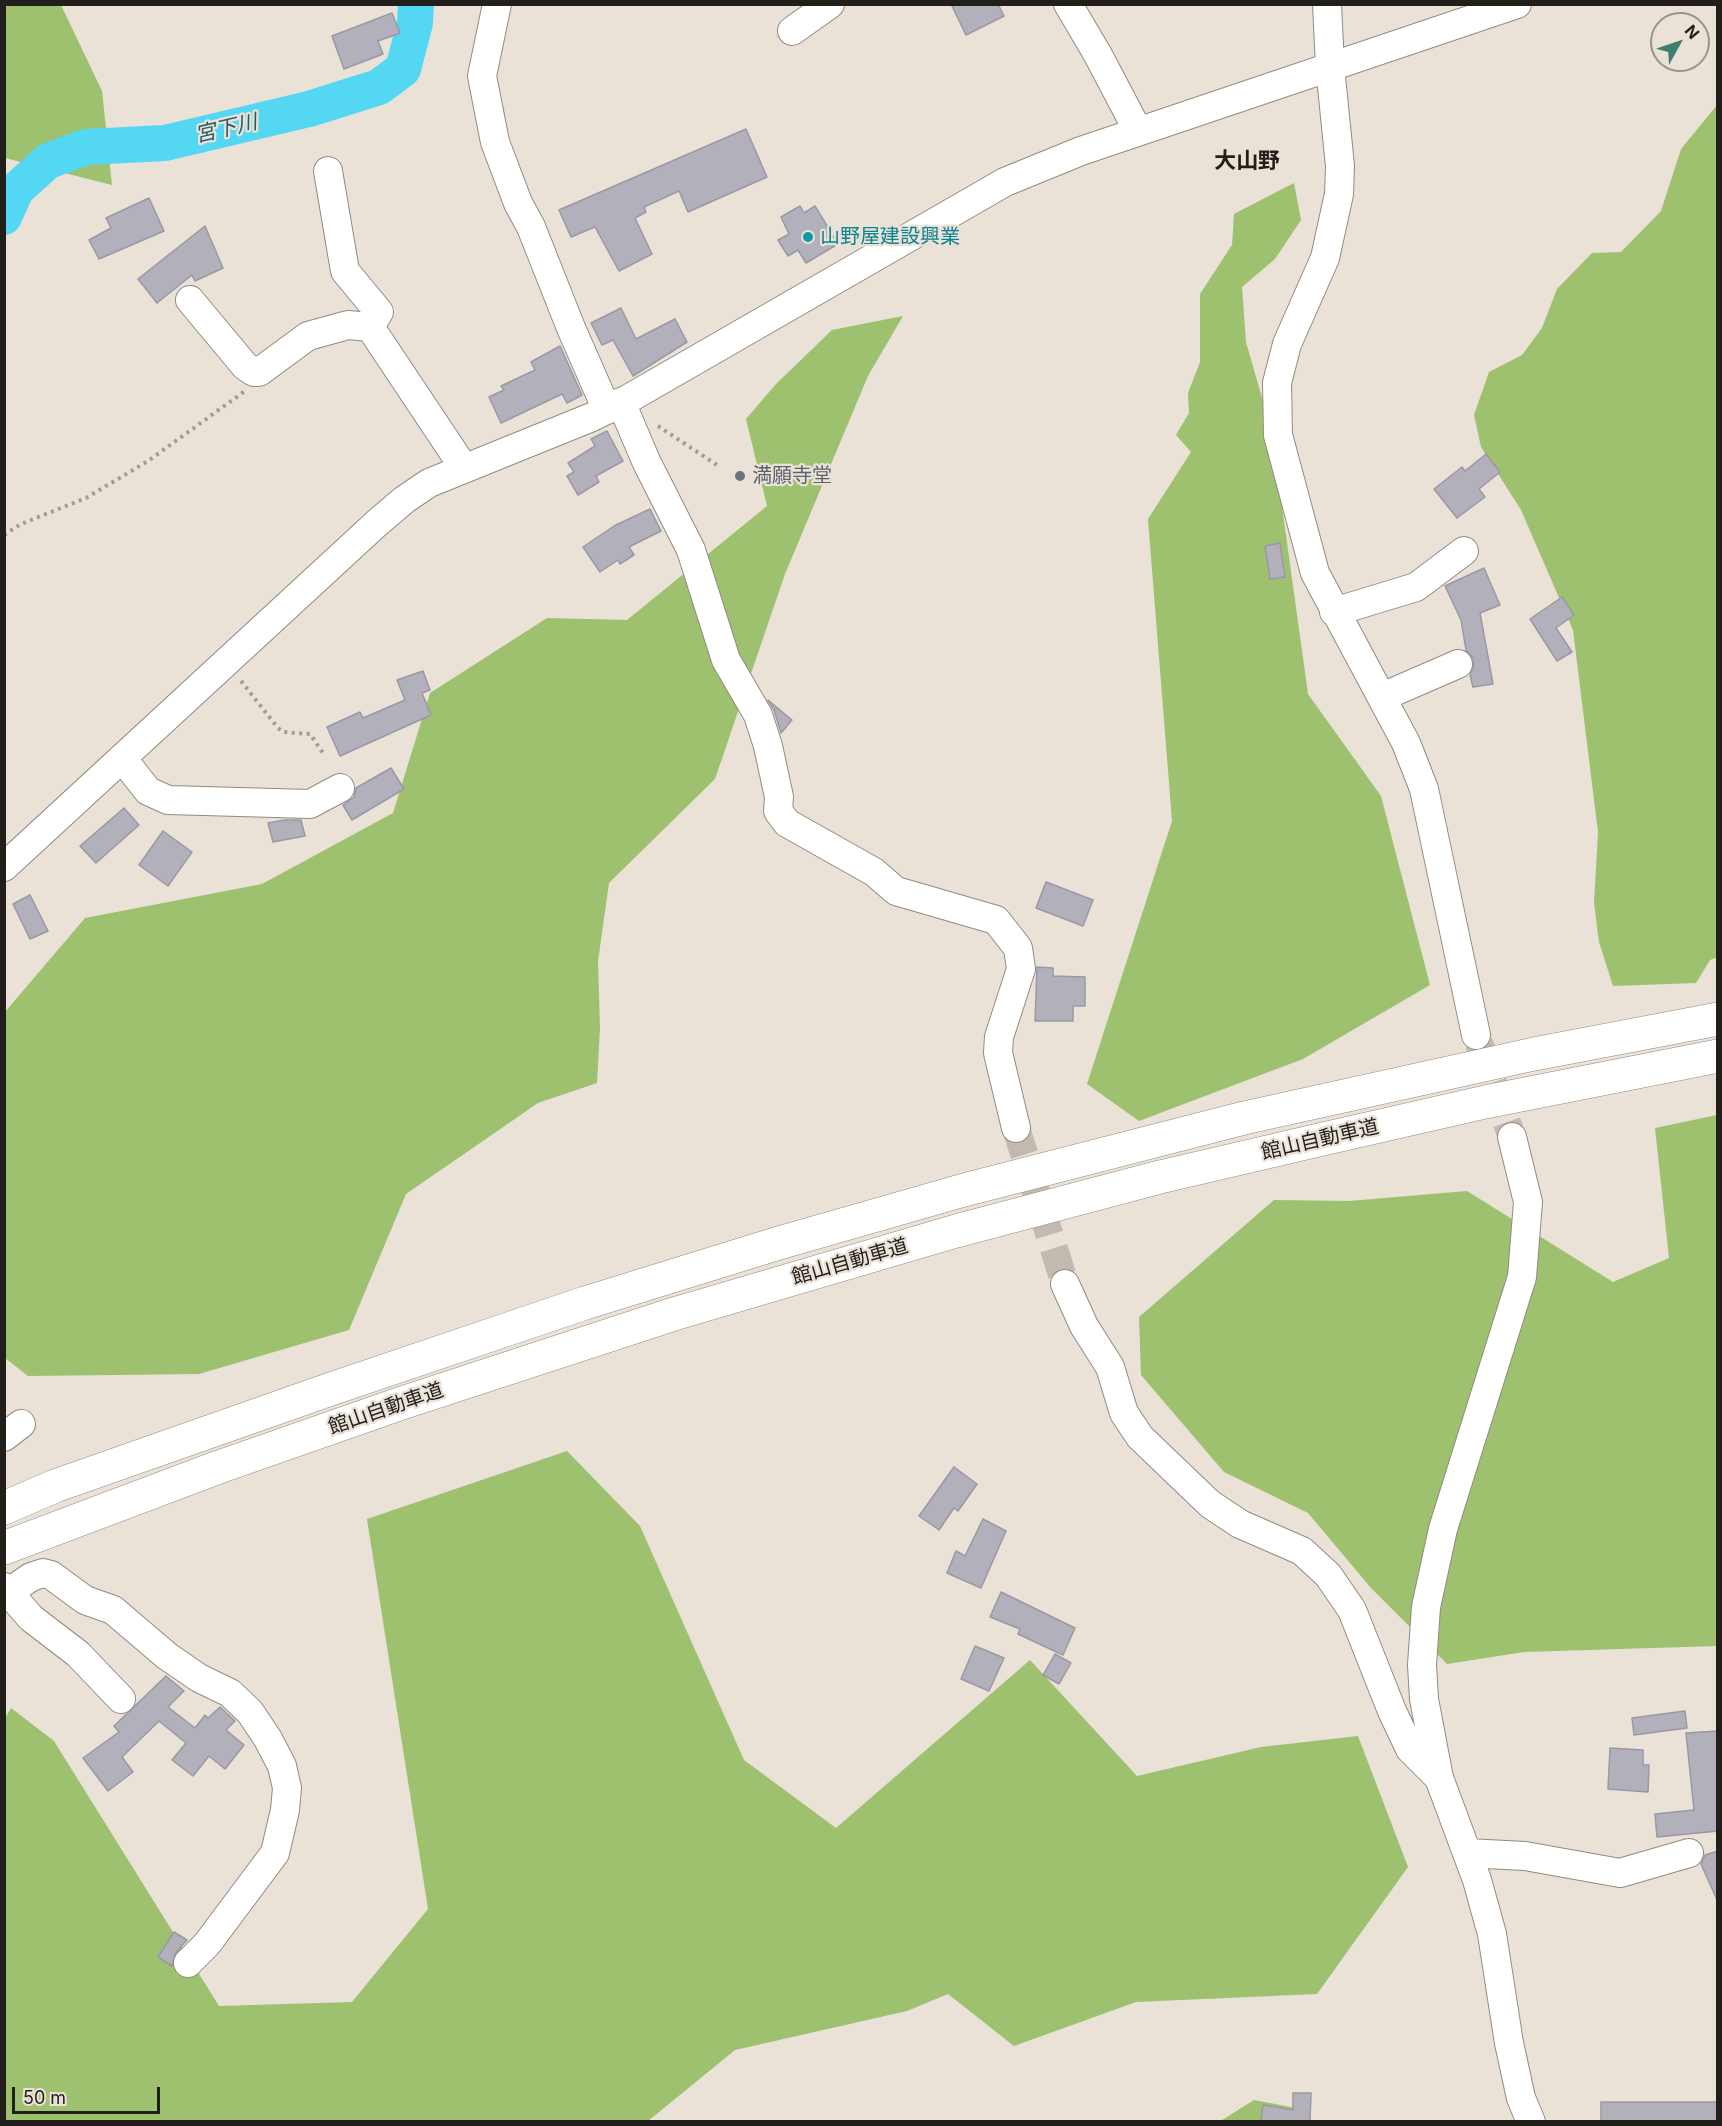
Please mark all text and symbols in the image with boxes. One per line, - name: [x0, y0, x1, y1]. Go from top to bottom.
- north arrow: [1650, 12, 1710, 72]
- text: N: [1681, 21, 1704, 43]
- water label: 宮下川: [192, 110, 260, 148]
- district label: 大山野: [1214, 148, 1280, 174]
- place label: 山野屋建設興業: [820, 225, 960, 249]
- marker: 山野屋建設興業: [801, 230, 815, 244]
- place label: 満願寺堂: [752, 464, 832, 488]
- marker: 満願寺堂: [733, 469, 747, 483]
- street label: 館山自動車道: [1259, 1115, 1381, 1165]
- street label: 館山自動車道: [789, 1234, 911, 1290]
- street label: 館山自動車道: [325, 1378, 447, 1440]
- scale bar: [15, 2075, 164, 2113]
- text: 50 m: [23, 2087, 66, 2108]

